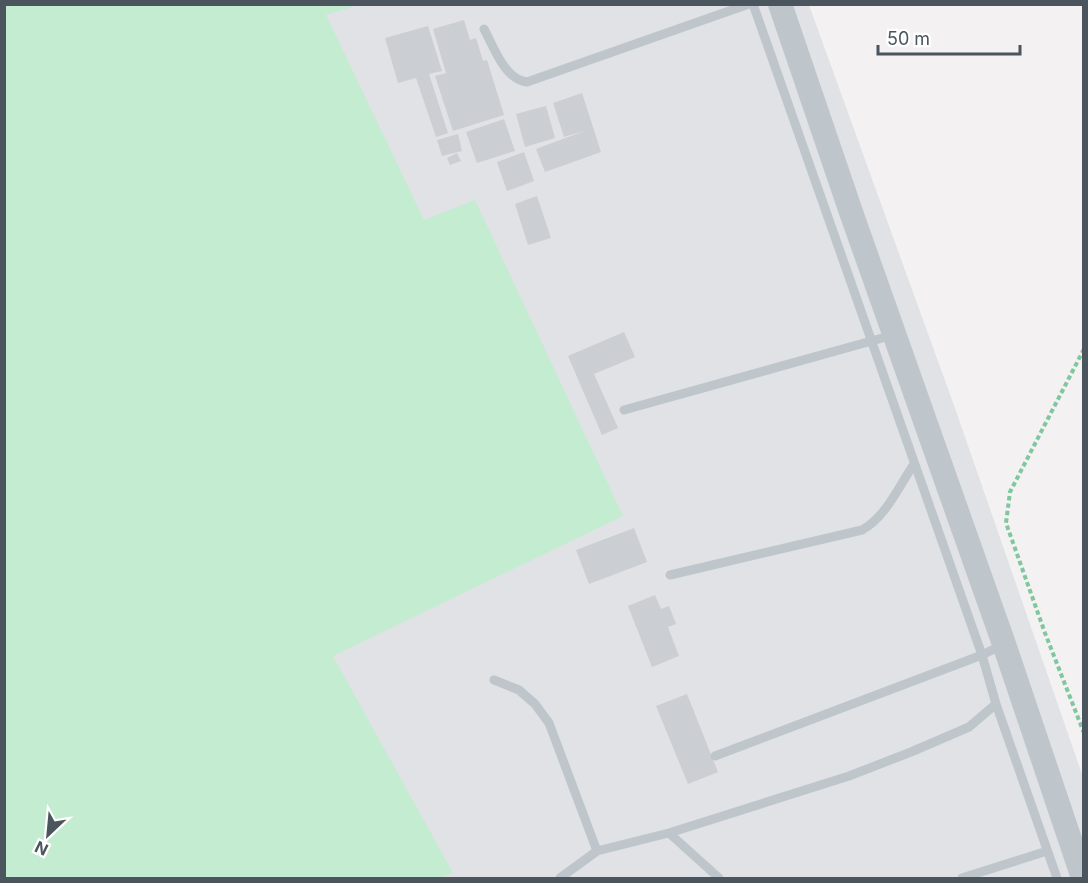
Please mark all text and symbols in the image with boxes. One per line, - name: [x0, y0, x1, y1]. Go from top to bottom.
- scale bar: [878, 18, 1020, 56]
- text: 50 m: [887, 28, 930, 49]
- north arrow: [18, 805, 78, 865]
- text: N: [32, 837, 51, 860]

